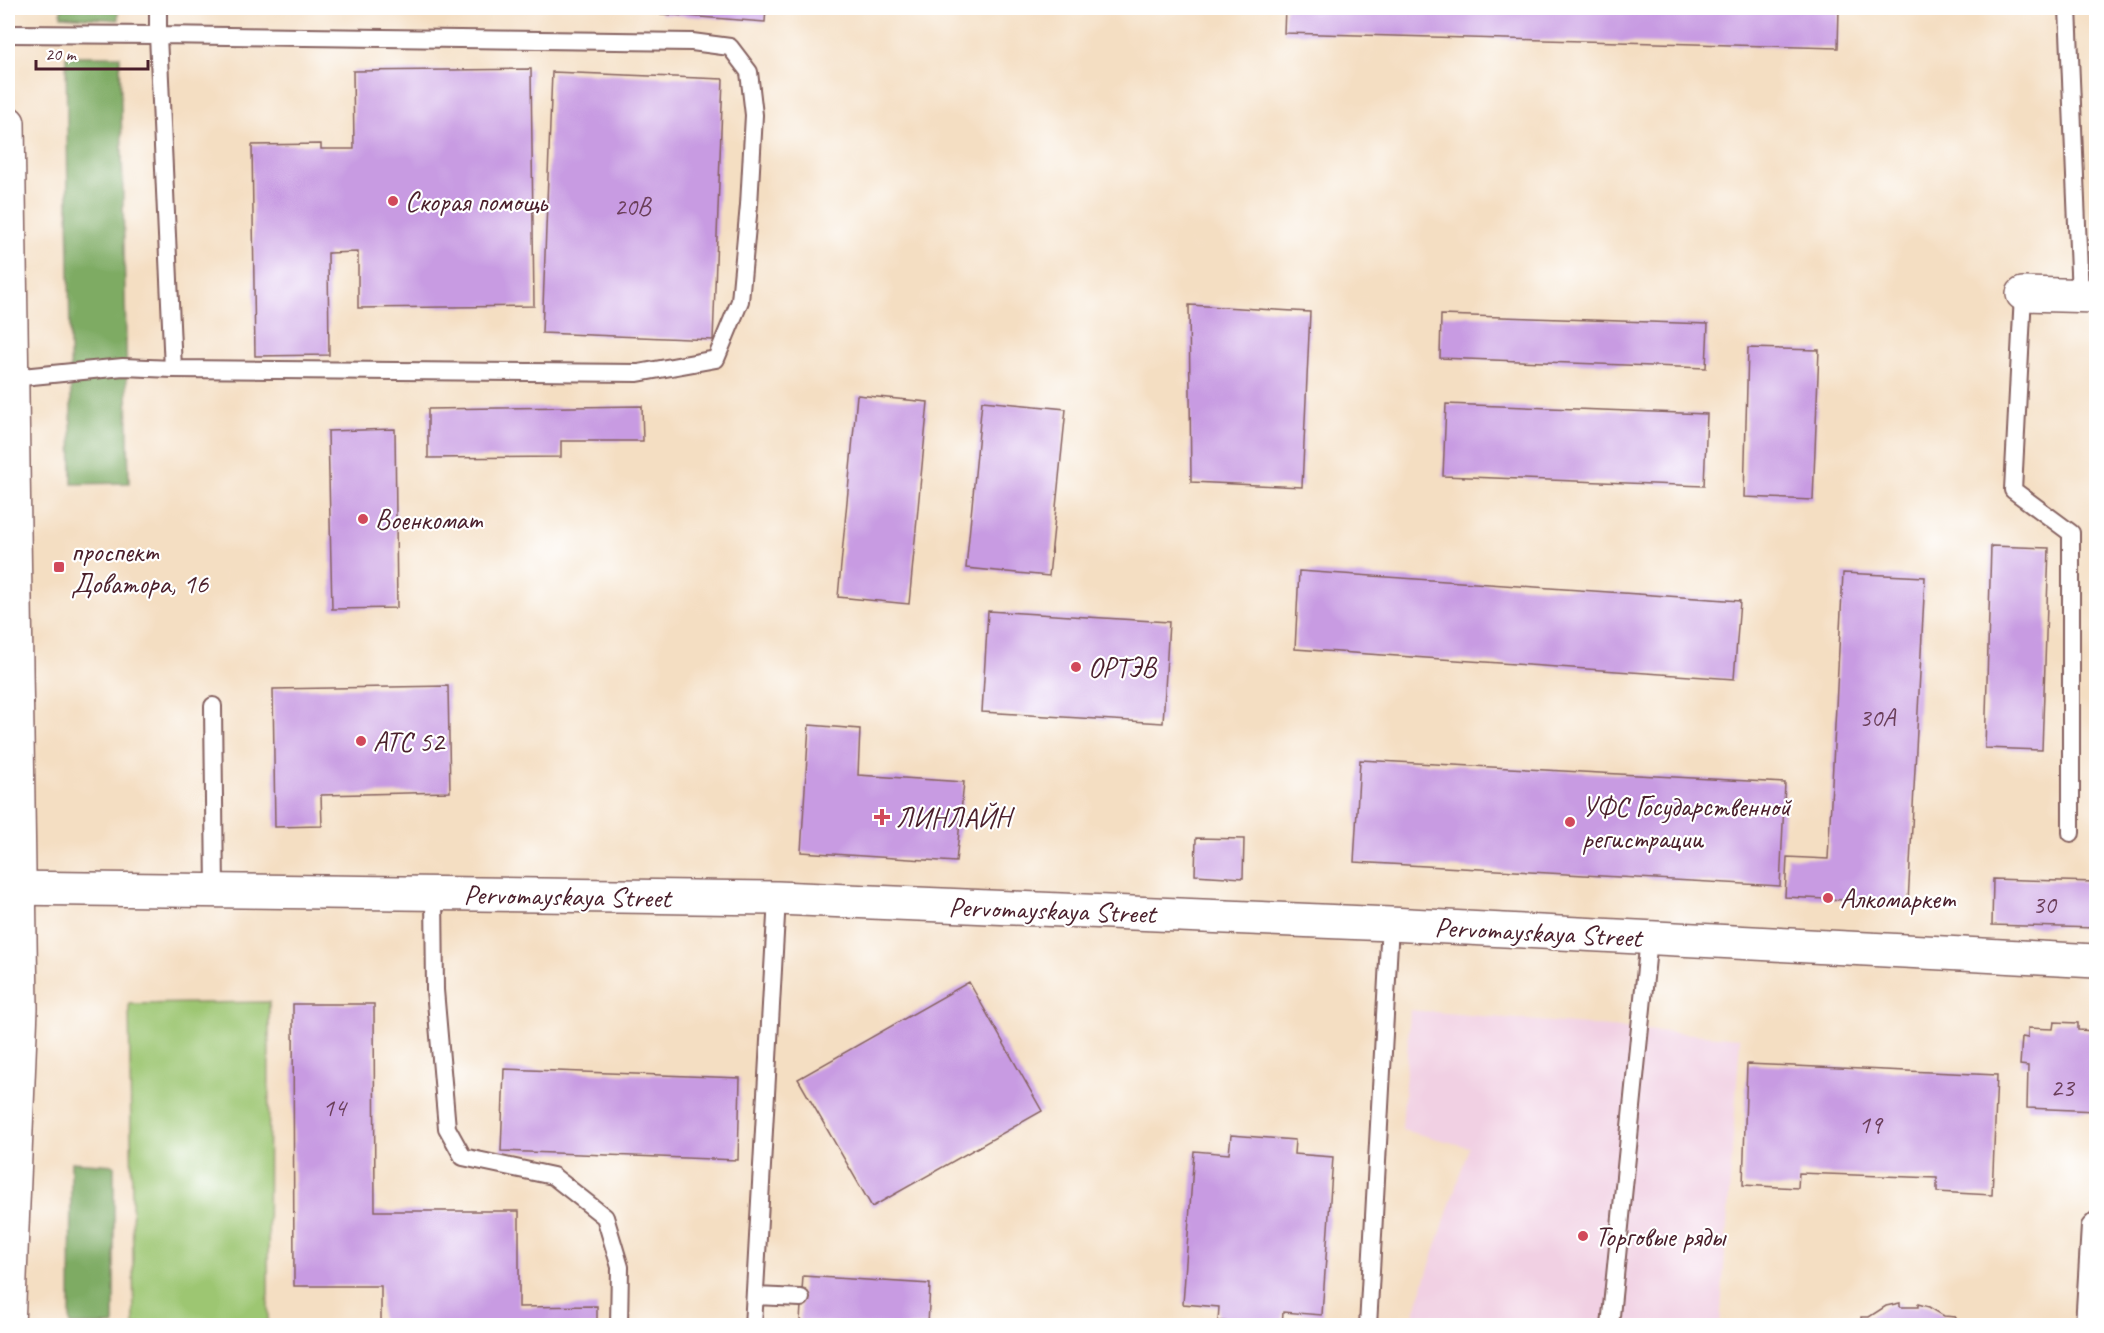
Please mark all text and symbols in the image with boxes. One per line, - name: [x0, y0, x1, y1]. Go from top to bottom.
- scale bar: [36, 33, 148, 71]
- text: 20 m: [45, 43, 78, 65]
- place label: Скорая помощь: [405, 184, 549, 219]
- house number: 20В: [614, 190, 652, 223]
- marker: Скорая помощь: [386, 194, 400, 208]
- place label: Военкомат: [375, 502, 483, 537]
- marker: Военкомат: [356, 512, 370, 526]
- place label: проспект Доватора, 16: [71, 534, 210, 601]
- marker: проспект Доватора, 16: [52, 560, 66, 574]
- place label: ОРТЭВ: [1088, 650, 1158, 685]
- marker: ОРТЭВ: [1069, 660, 1083, 674]
- house number: 30А: [1859, 701, 1897, 734]
- place label: АТС 52: [373, 724, 446, 759]
- marker: АТС 52: [354, 734, 368, 748]
- place label: УФС Государственной регистрации: [1582, 789, 1792, 856]
- place label: ЛИНЛАЙН: [896, 800, 1015, 835]
- marker: ЛИНЛАЙН: [873, 808, 891, 826]
- marker: УФС Государственной регистрации: [1563, 815, 1577, 829]
- street label: Pervomayskaya Street: [463, 877, 673, 915]
- place label: Алкомаркет: [1840, 881, 1957, 916]
- house number: 30: [2032, 888, 2058, 921]
- street label: Pervomayskaya Street: [948, 889, 1159, 931]
- marker: Алкомаркет: [1821, 891, 1835, 905]
- street label: Pervomayskaya Street: [1434, 909, 1645, 955]
- house number: 23: [2050, 1071, 2076, 1104]
- house number: 14: [322, 1091, 348, 1124]
- house number: 19: [1858, 1108, 1884, 1141]
- place label: Торговые ряды: [1595, 1219, 1727, 1254]
- marker: Торговые ряды: [1576, 1229, 1590, 1243]

